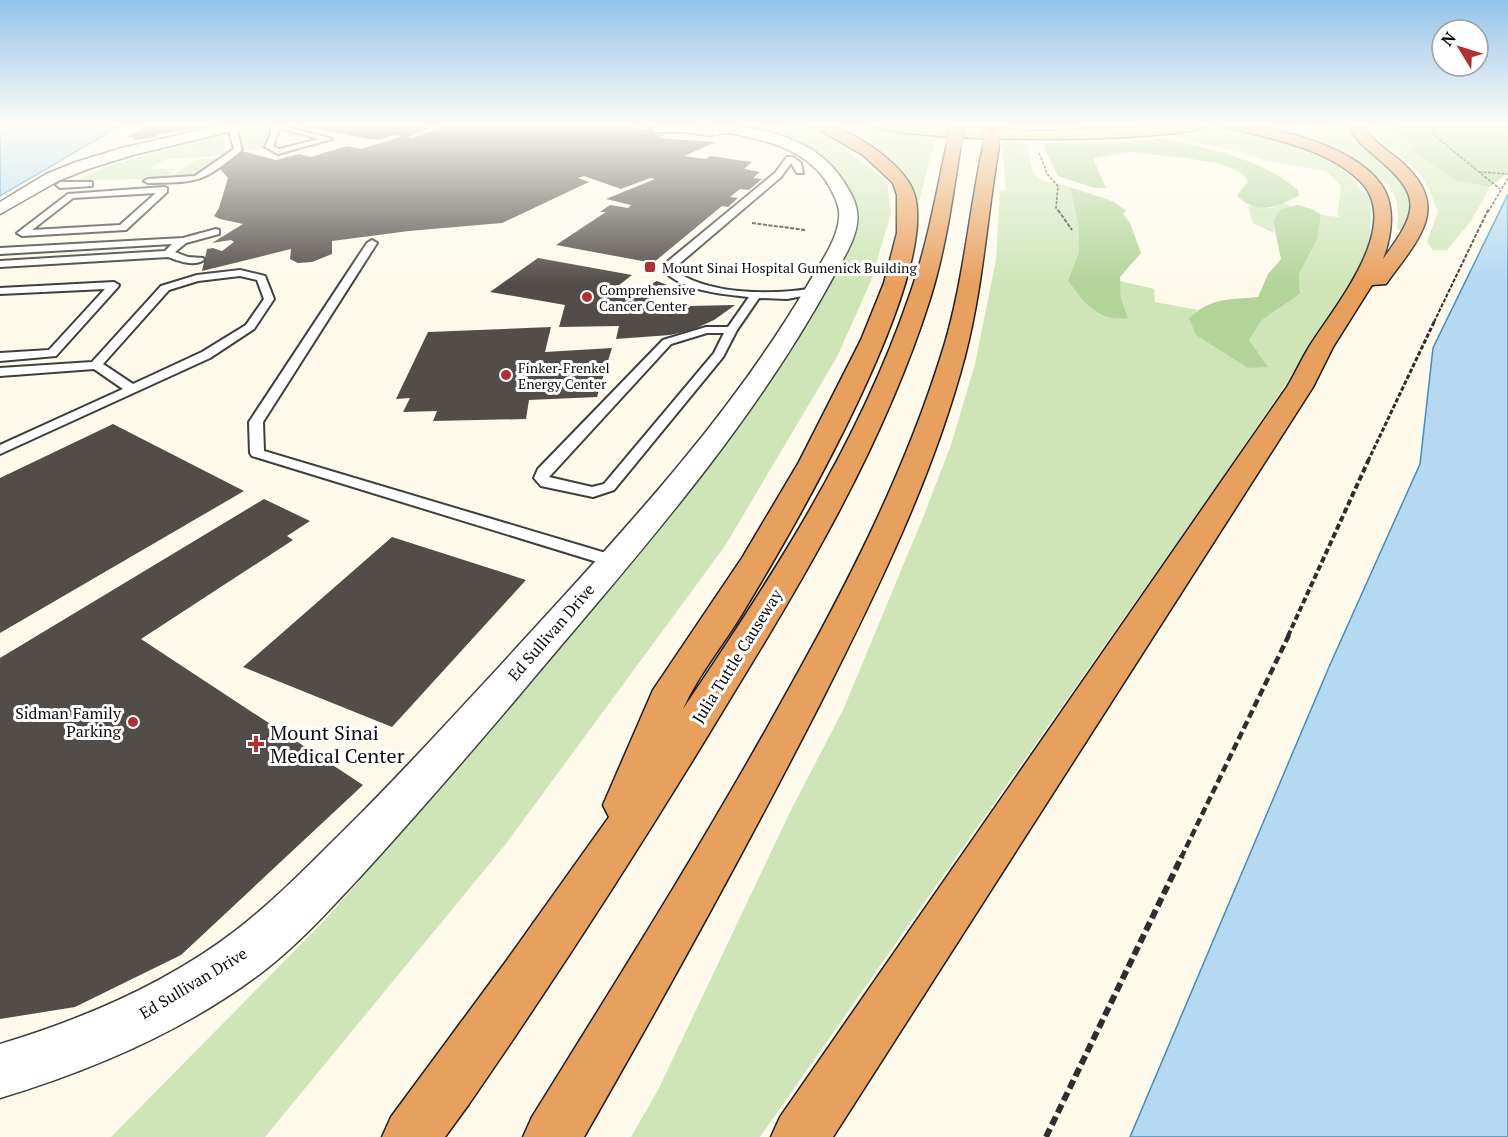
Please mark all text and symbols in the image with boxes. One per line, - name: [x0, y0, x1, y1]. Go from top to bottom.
- north arrow: [1430, 18, 1490, 78]
- text: N: [1436, 27, 1461, 50]
- place label: Mount Sinai Hospital Gumenick Building: [662, 258, 917, 277]
- marker: Mount Sinai Hospital Gumenick Building: [643, 260, 657, 274]
- place label: Comprehensive Cancer Center: [599, 280, 696, 315]
- marker: Comprehensive Cancer Center: [580, 290, 594, 304]
- place label: Finker-Frenkel Energy Center: [518, 358, 610, 393]
- marker: Finker-Frenkel Energy Center: [499, 368, 513, 382]
- street label: Ed Sullivan Drive: [503, 579, 599, 685]
- street label: Julia Tuttle Causeway: [687, 584, 788, 727]
- place label: Sidman Family Parking: [15, 702, 122, 742]
- marker: Sidman Family Parking: [126, 715, 140, 729]
- place label: Mount Sinai Medical Center: [270, 719, 405, 769]
- marker: Mount Sinai Medical Center: [247, 735, 265, 753]
- street label: Ed Sullivan Drive: [135, 942, 251, 1024]

